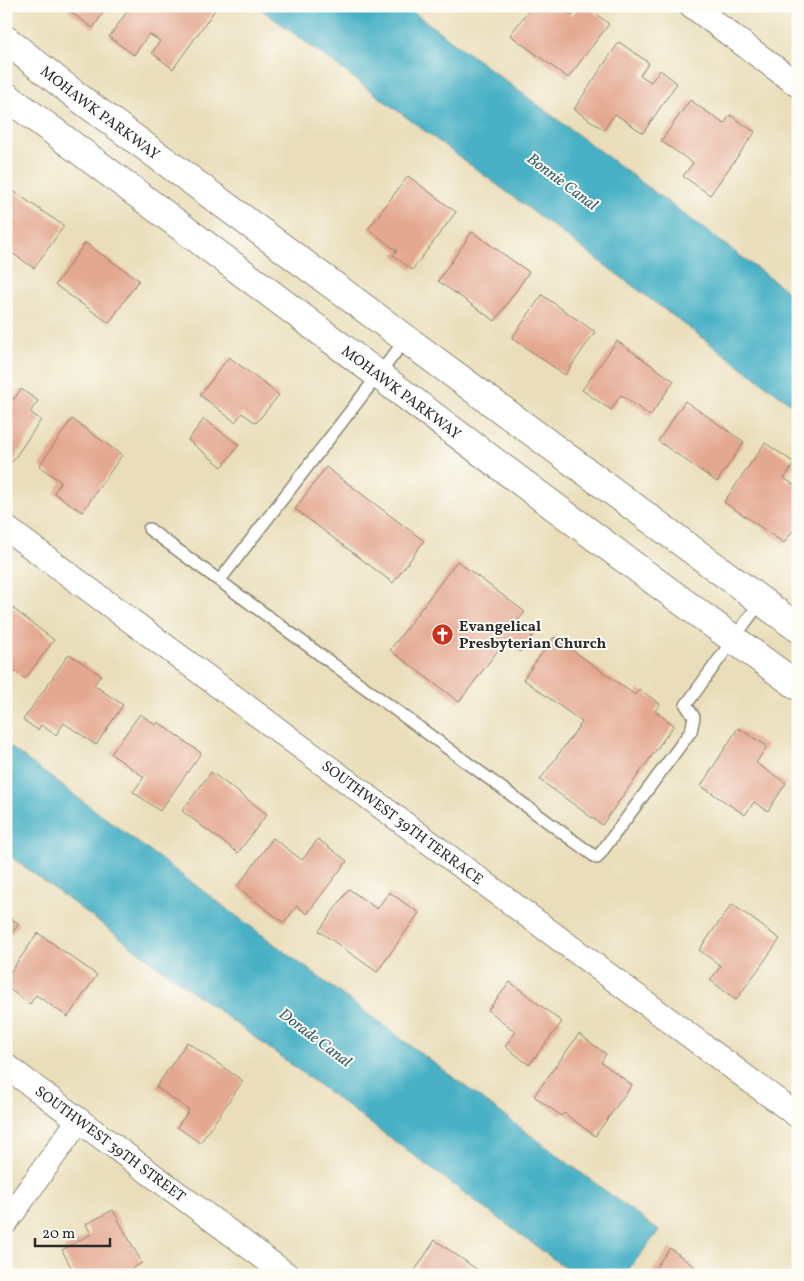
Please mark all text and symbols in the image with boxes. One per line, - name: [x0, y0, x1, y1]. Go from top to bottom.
- street label: MOHAWK PARKWAY: [35, 62, 164, 166]
- water label: Bonnie Canal: [522, 149, 602, 217]
- street label: MOHAWK PARKWAY: [336, 342, 465, 446]
- place label: Evangelical Presbyterian Church: [459, 617, 606, 655]
- church icon: Evangelical Presbyterian Church: [431, 623, 455, 647]
- street label: SOUTHWEST 39TH TERRACE: [317, 757, 487, 891]
- water label: Dorade Canal: [274, 1004, 356, 1073]
- street label: SOUTHWEST 39TH STREET: [30, 1082, 189, 1208]
- scale bar: [35, 1216, 110, 1248]
- text: 20 m: [42, 1224, 75, 1245]

